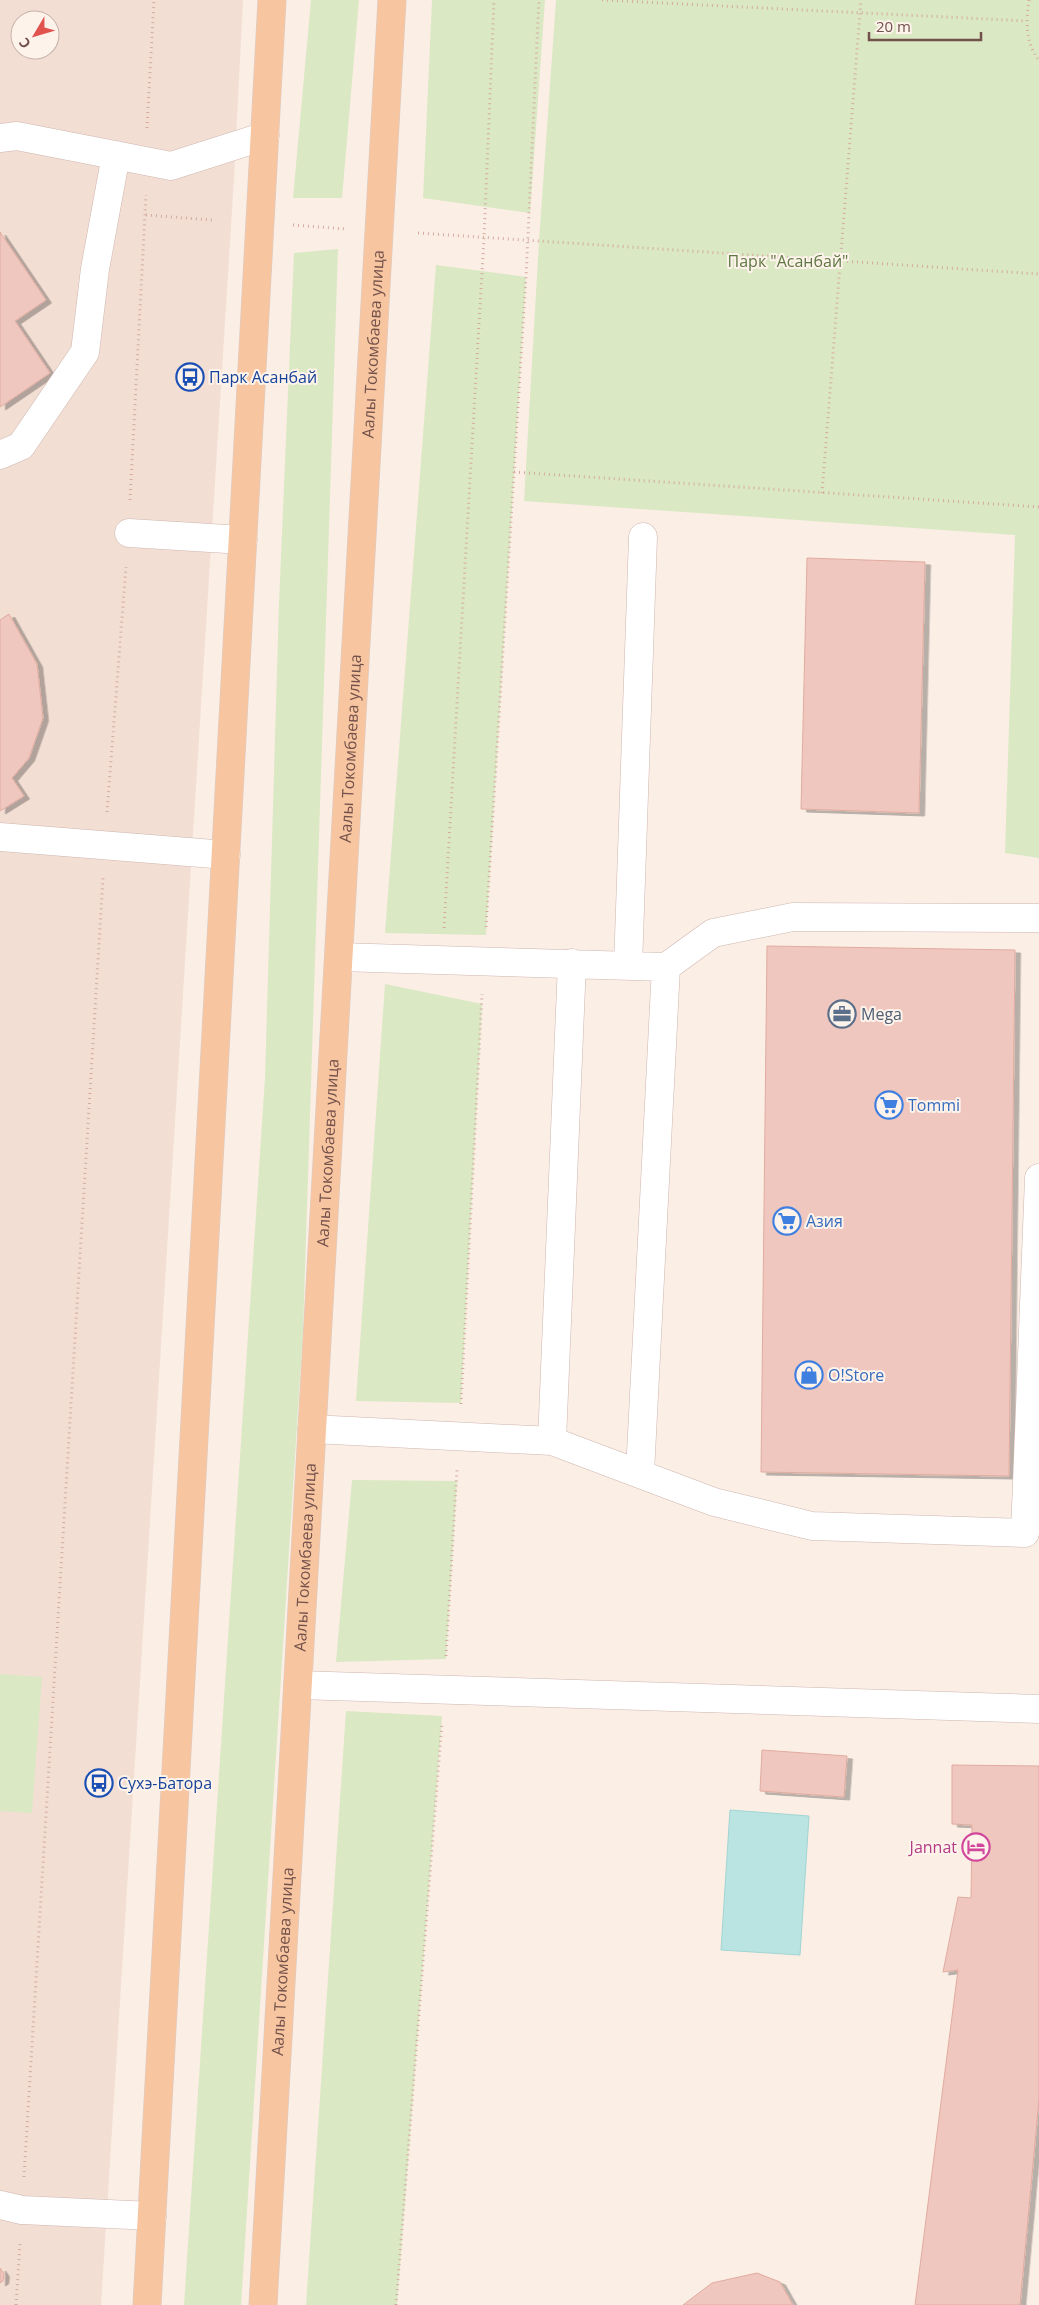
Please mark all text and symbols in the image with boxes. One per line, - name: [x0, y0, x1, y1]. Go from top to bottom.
- north arrow: [10, 10, 60, 60]
- scale bar: [869, 10, 982, 42]
- text: 20 m: [876, 16, 911, 36]
- text: С: [14, 34, 35, 53]
- street label: Аалы Токомбаева улица: [356, 249, 389, 439]
- park label: Парк "Асанбай": [728, 250, 848, 272]
- bus stop icon: Парк Асанбай: [175, 362, 205, 392]
- place label: Парк Асанбай: [209, 366, 317, 388]
- street label: Аалы Токомбаева улица: [334, 654, 366, 843]
- office icon: Mega: [827, 999, 857, 1029]
- place label: Mega: [861, 1003, 902, 1025]
- street label: Аалы Токомбаева улица: [311, 1058, 344, 1248]
- supermarket icon: Tommi: [874, 1090, 904, 1120]
- place label: Tommi: [908, 1094, 960, 1116]
- supermarket icon: Азия: [772, 1206, 802, 1236]
- place label: Азия: [806, 1210, 843, 1232]
- shop icon: O!Store: [794, 1360, 824, 1390]
- place label: O!Store: [828, 1364, 884, 1386]
- street label: Аалы Токомбаева улица: [289, 1462, 321, 1652]
- bus stop icon: Сухэ-Батора: [84, 1768, 114, 1798]
- place label: Сухэ-Батора: [118, 1772, 212, 1794]
- hotel icon: Jannat: [961, 1832, 991, 1862]
- place label: Jannat: [908, 1836, 957, 1858]
- street label: Аалы Токомбаева улица: [266, 1867, 298, 2056]

